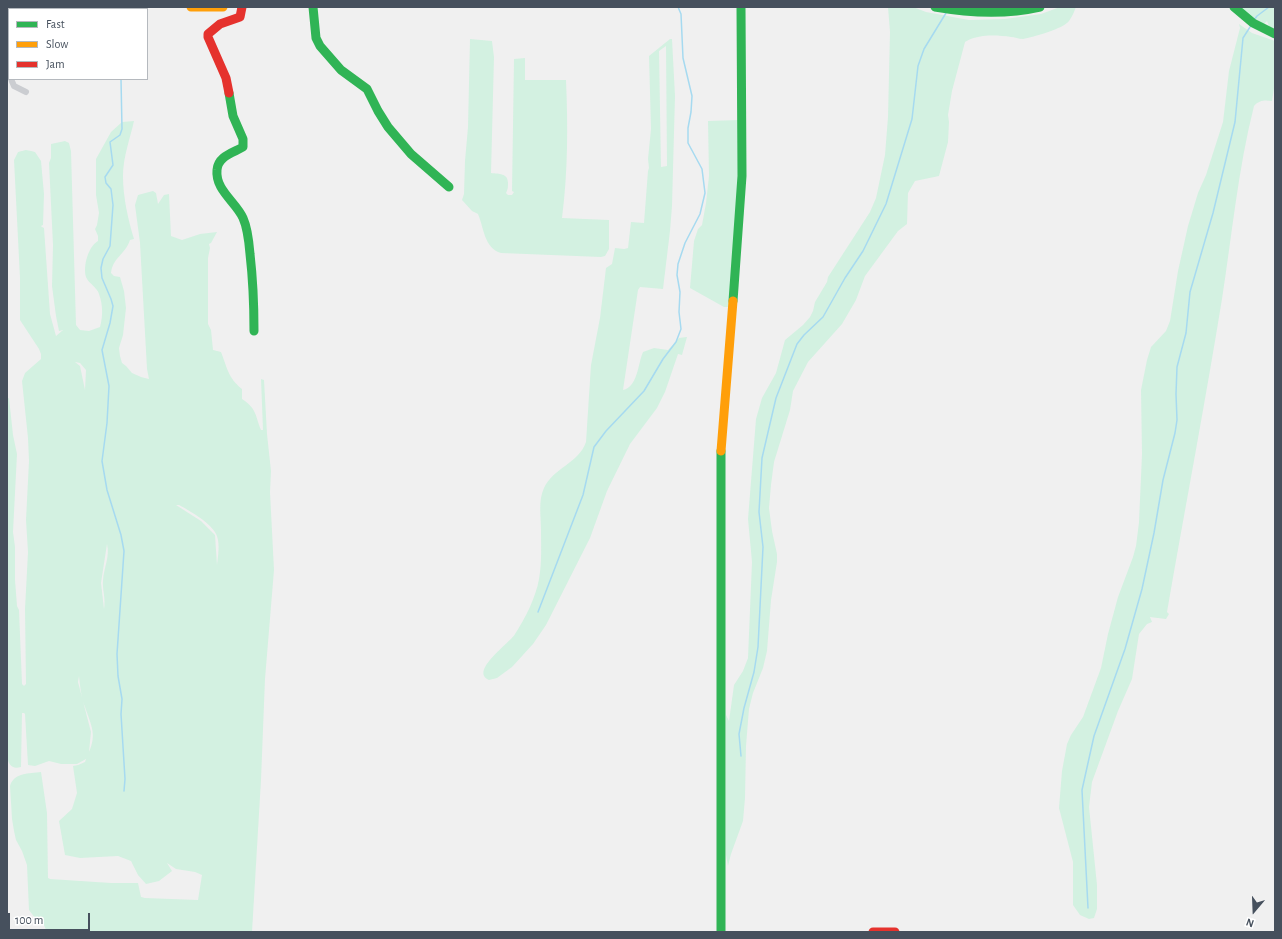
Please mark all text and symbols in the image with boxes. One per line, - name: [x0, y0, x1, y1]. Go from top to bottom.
- legend: [8, 8, 148, 80]
- text: Fast: [46, 18, 65, 30]
- text: Slow: [46, 38, 68, 50]
- text: Jam: [46, 58, 65, 70]
- north arrow: [1234, 891, 1274, 931]
- scale bar: [10, 905, 92, 931]
- text: 100 m: [15, 914, 43, 926]
- text: N: [1245, 916, 1255, 929]

